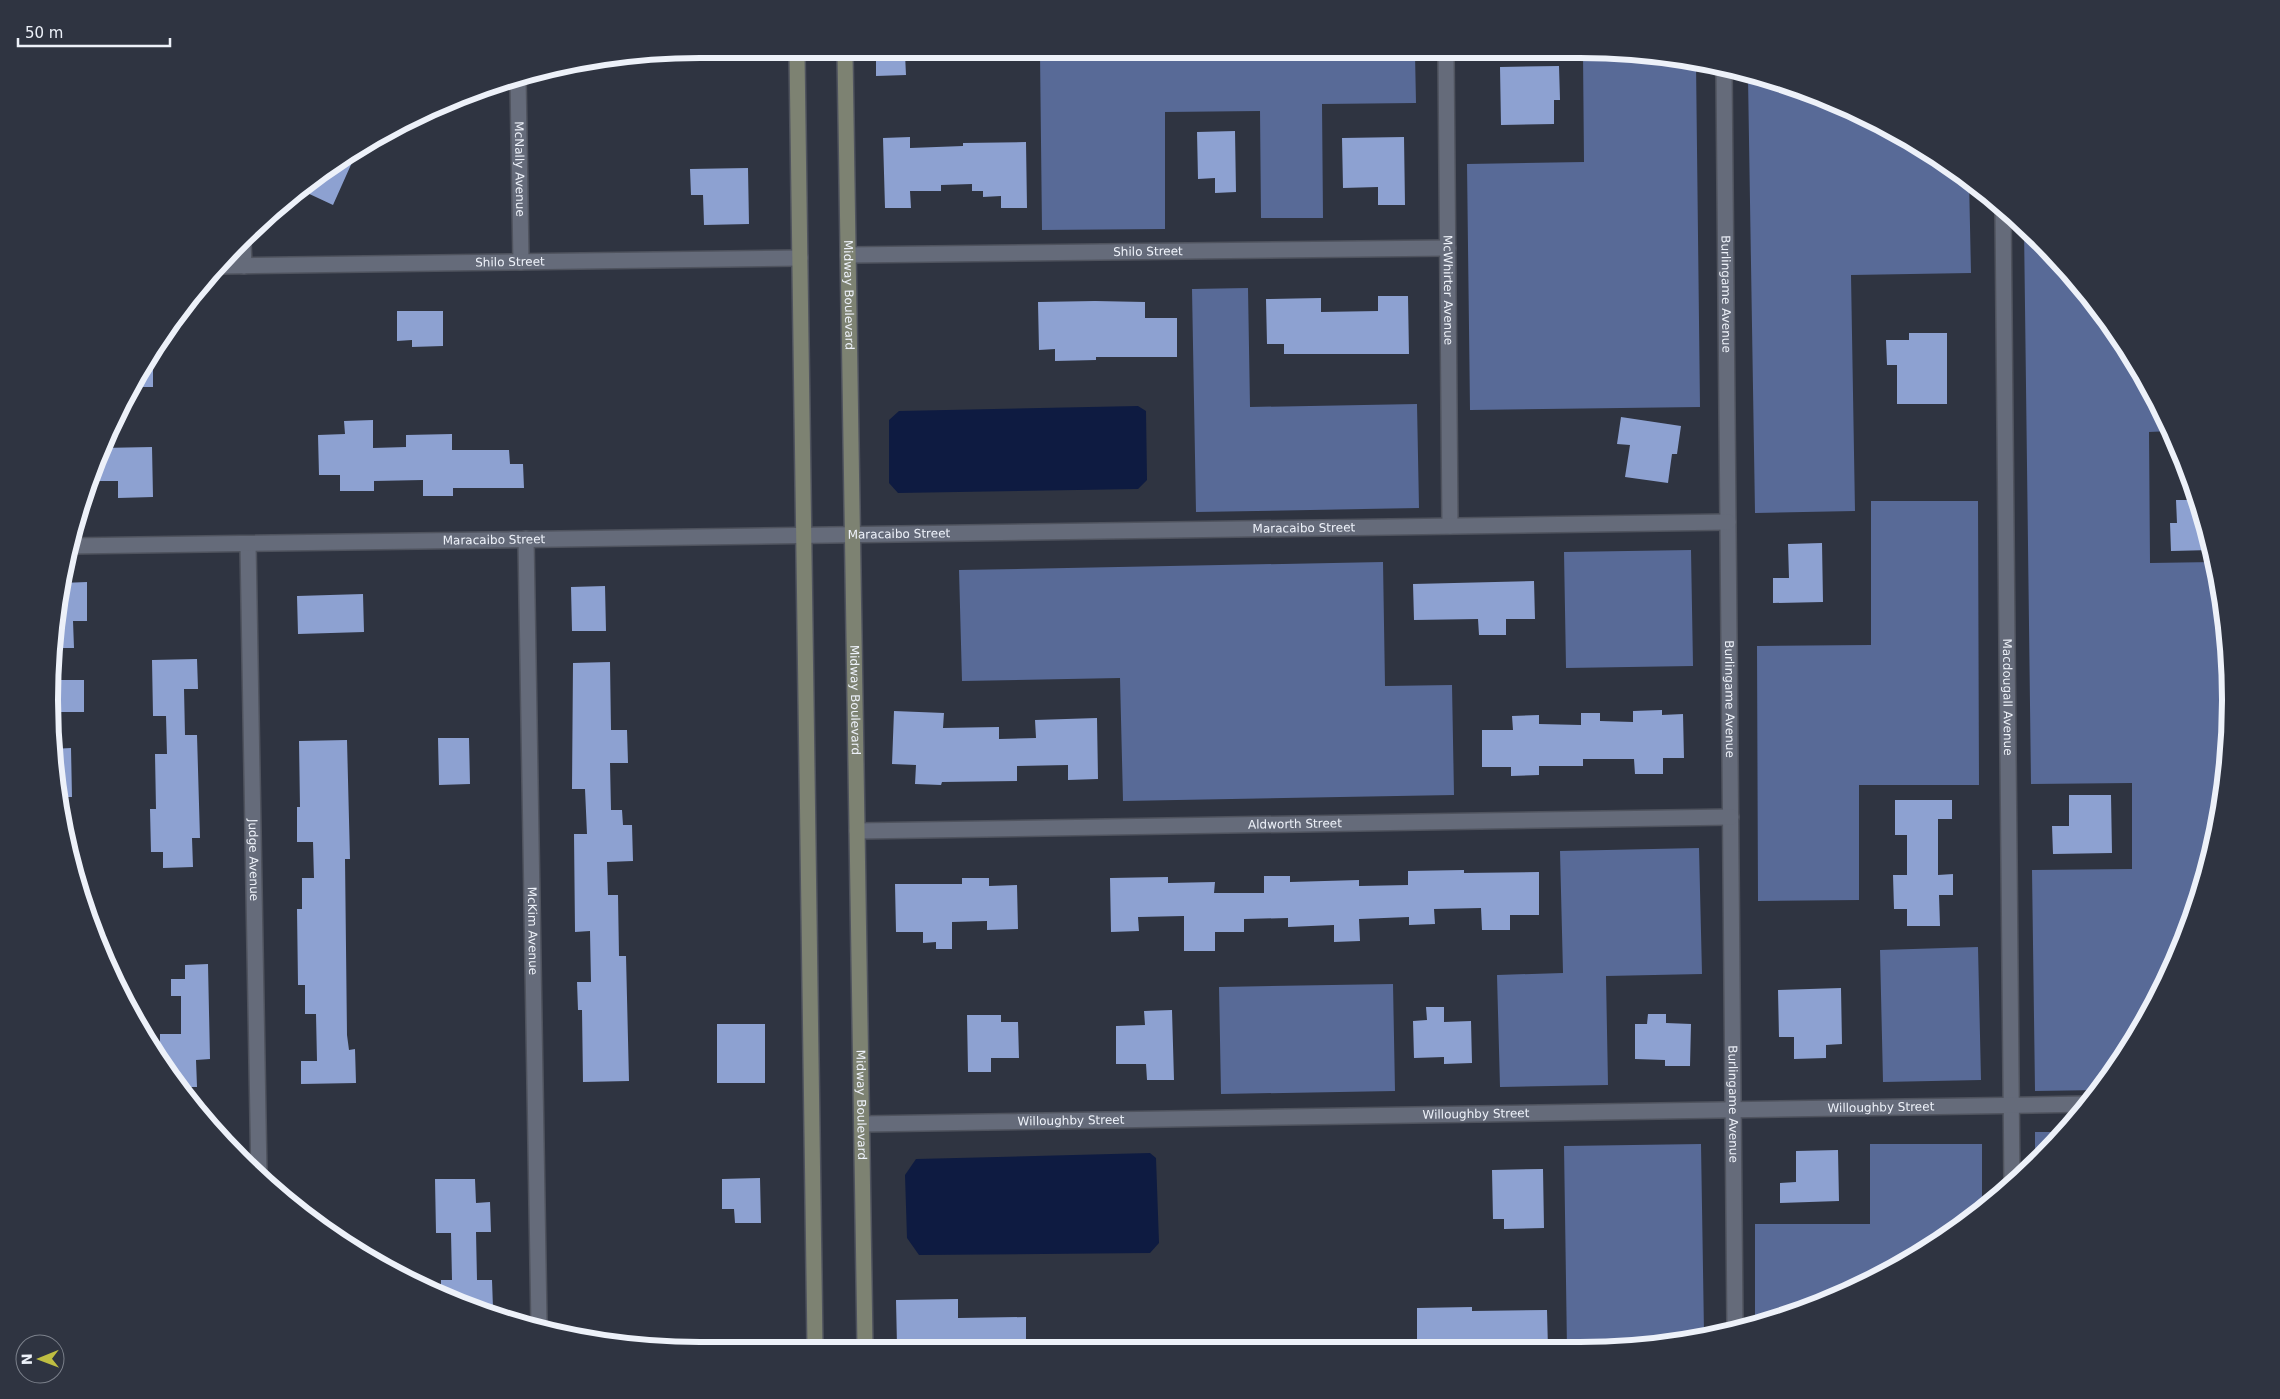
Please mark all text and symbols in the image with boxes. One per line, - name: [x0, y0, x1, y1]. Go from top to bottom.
- scale bar: [18, 15, 170, 47]
- text: 50 m: [25, 24, 63, 42]
- street label: McNally Avenue: [512, 121, 527, 217]
- street label: McWhirter Avenue: [1441, 235, 1455, 345]
- street label: Burlingame Avenue: [1718, 235, 1733, 353]
- street label: Midway Boulevard: [841, 240, 857, 350]
- street label: Shilo Street: [1113, 244, 1183, 259]
- street label: Shilo Street: [475, 255, 545, 269]
- street label: Maracaibo Street: [1252, 520, 1356, 536]
- street label: Maracaibo Street: [847, 526, 951, 542]
- street label: Maracaibo Street: [443, 532, 546, 548]
- street label: Macdougall Avenue: [2000, 638, 2015, 756]
- street label: Burlingame Avenue: [1722, 640, 1737, 758]
- street label: Midway Boulevard: [847, 645, 863, 755]
- street label: Aldworth Street: [1248, 816, 1342, 832]
- street label: Judge Avenue: [246, 818, 261, 901]
- street label: McKim Avenue: [525, 887, 540, 975]
- street label: Burlingame Avenue: [1726, 1045, 1741, 1163]
- street label: Midway Boulevard: [853, 1050, 869, 1160]
- street label: Willoughby Street: [1827, 1100, 1935, 1115]
- street label: Willoughby Street: [1422, 1106, 1530, 1122]
- street label: Willoughby Street: [1017, 1113, 1125, 1128]
- north arrow: [15, 1334, 65, 1384]
- text: N: [19, 1353, 35, 1365]

